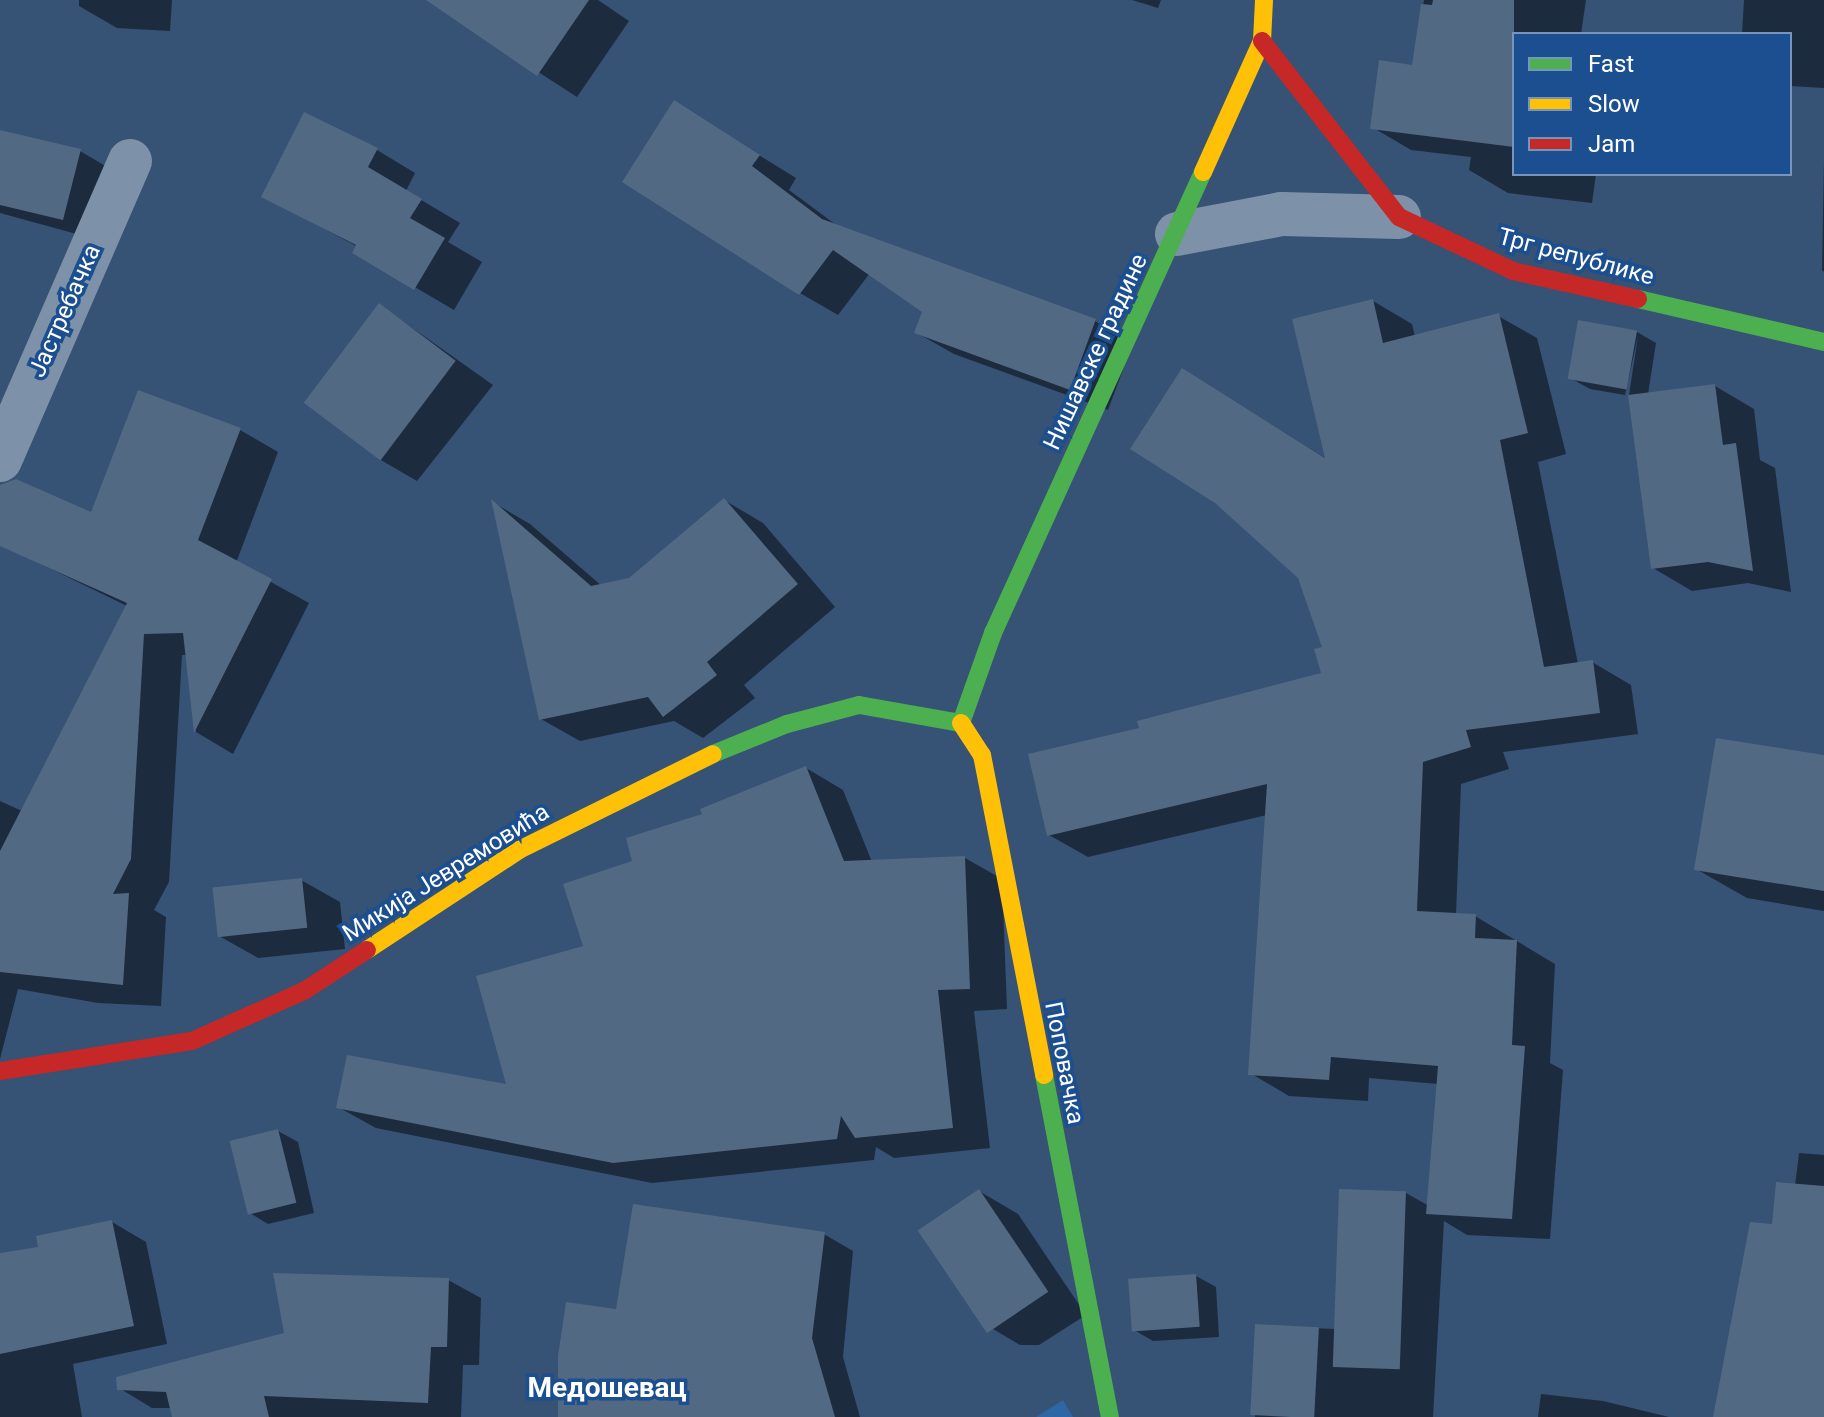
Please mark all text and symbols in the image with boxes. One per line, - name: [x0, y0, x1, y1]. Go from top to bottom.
- legend: [1512, 32, 1792, 176]
- text: Fast: [1588, 50, 1634, 78]
- text: Slow: [1588, 90, 1640, 118]
- text: Jam: [1588, 130, 1635, 158]
- street label: Трг републике: [1495, 222, 1657, 292]
- street label: Јастребачка: [23, 240, 107, 382]
- street label: Нишавске градине: [1038, 250, 1154, 454]
- street label: Микија Јевремовића: [337, 798, 555, 948]
- street label: Поповачка: [1038, 999, 1090, 1127]
- district label: Медошевац: [527, 1371, 687, 1405]

